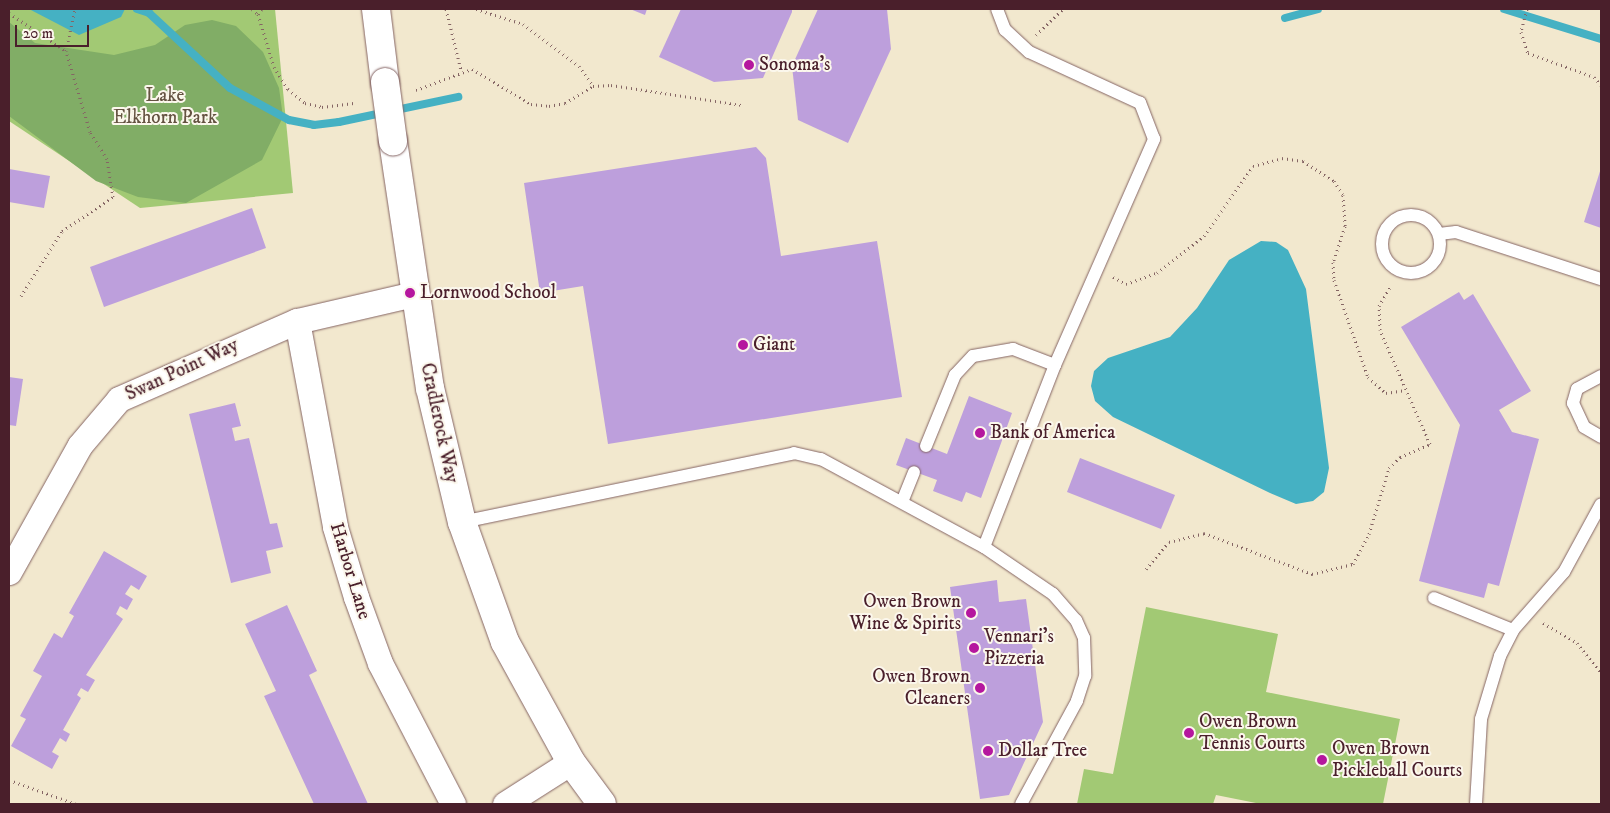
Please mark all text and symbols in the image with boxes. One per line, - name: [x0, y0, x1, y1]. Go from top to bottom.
- scale bar: [18, 15, 91, 47]
- text: 20 m: [23, 24, 53, 43]
- place label: Sonoma's: [759, 54, 830, 76]
- marker: Sonoma's: [743, 59, 755, 71]
- park label: Lake Elkhorn Park: [113, 85, 217, 129]
- place label: Lornwood School: [420, 282, 556, 304]
- marker: Lornwood School: [404, 287, 416, 299]
- street label: Swan Point Way: [122, 334, 242, 406]
- place label: Giant: [753, 334, 795, 356]
- marker: Giant: [737, 339, 749, 351]
- street label: Cradlerock Way: [415, 361, 463, 485]
- place label: Bank of America: [990, 422, 1115, 444]
- marker: Bank of America: [974, 427, 986, 439]
- street label: Harbor Lane: [325, 520, 375, 622]
- place label: Owen Brown Wine & Spirits: [849, 591, 961, 635]
- marker: Owen Brown Wine & Spirits: [965, 607, 977, 619]
- place label: Vennari's Pizzeria: [984, 626, 1054, 670]
- marker: Vennari's Pizzeria: [968, 642, 980, 654]
- place label: Owen Brown Cleaners: [872, 666, 970, 710]
- marker: Owen Brown Cleaners: [974, 682, 986, 694]
- place label: Owen Brown Tennis Courts: [1199, 711, 1305, 755]
- marker: Owen Brown Tennis Courts: [1183, 727, 1195, 739]
- place label: Owen Brown Pickleball Courts: [1332, 738, 1462, 782]
- place label: Dollar Tree: [998, 740, 1087, 762]
- marker: Dollar Tree: [982, 745, 994, 757]
- marker: Owen Brown Pickleball Courts: [1316, 754, 1328, 766]

